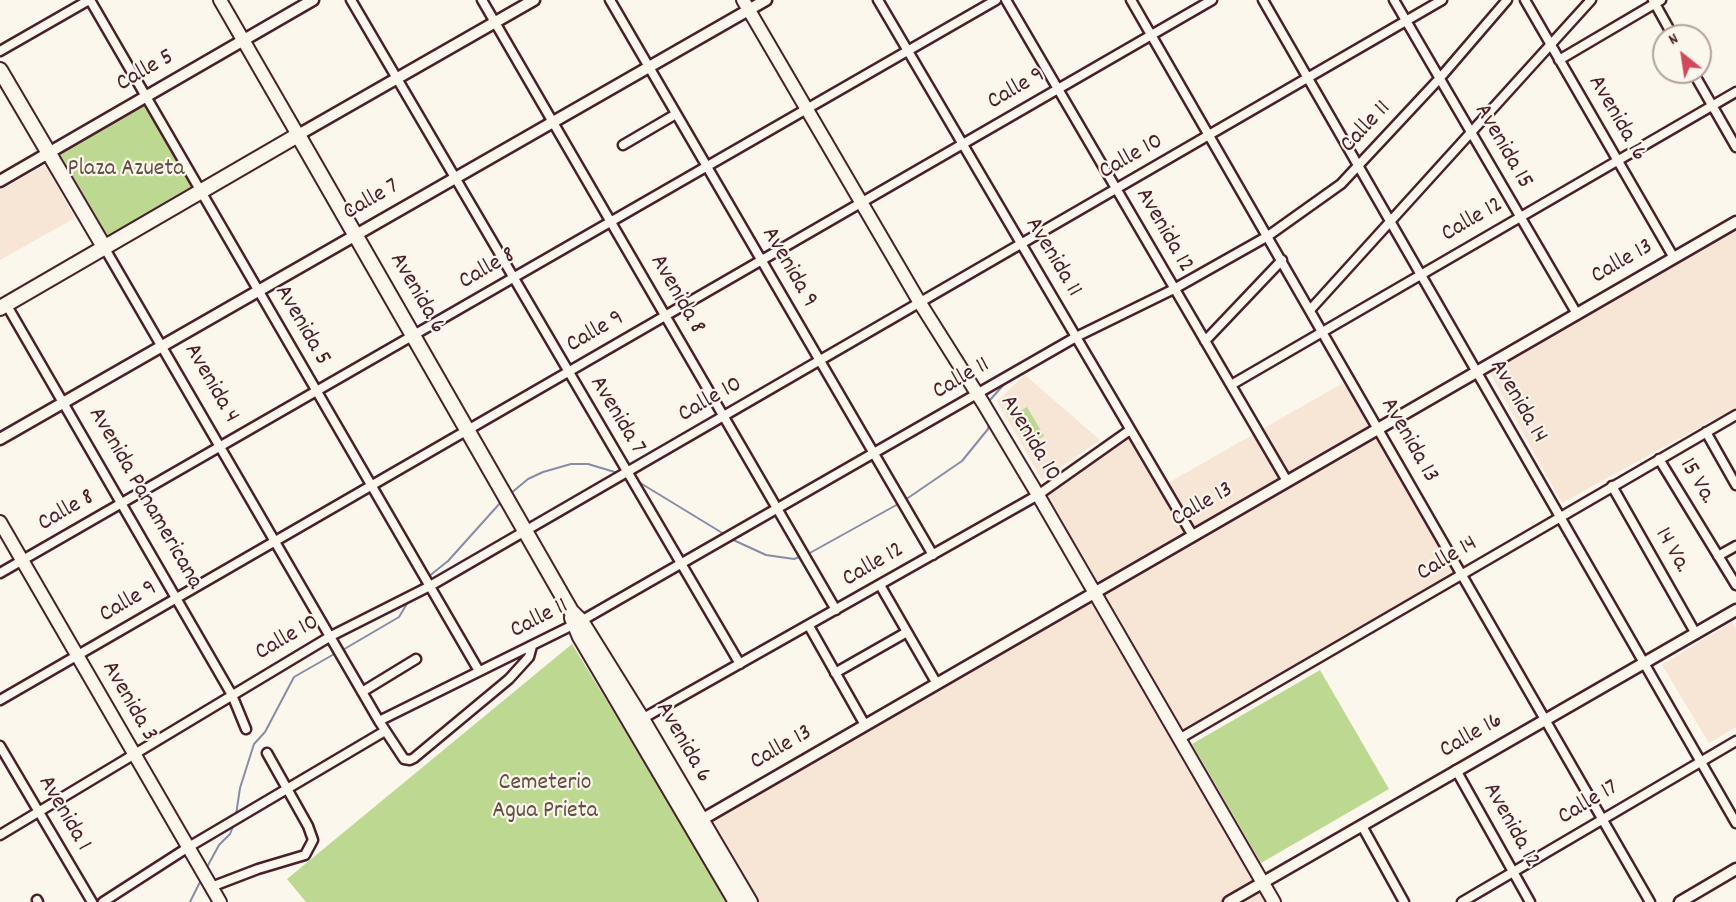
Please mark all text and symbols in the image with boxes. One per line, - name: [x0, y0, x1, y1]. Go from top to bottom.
- north arrow: [1652, 24, 1712, 84]
- text: N: [1665, 28, 1683, 52]
- street label: Calle 5: [112, 44, 180, 100]
- street label: Calle 9: [983, 62, 1051, 118]
- street label: Avenida 16: [1580, 71, 1652, 167]
- street label: Calle 11: [1336, 96, 1398, 160]
- street label: Avenida 15: [1466, 99, 1538, 195]
- street label: Calle 10: [1095, 128, 1169, 188]
- park label: Plaza Azueta: [68, 157, 184, 185]
- street label: Calle 7: [339, 174, 405, 228]
- street label: Avenida 12: [1127, 184, 1199, 278]
- street label: Calle 12: [1437, 192, 1509, 250]
- street label: Avenida 11: [1017, 213, 1087, 303]
- street label: Avenida 9: [753, 223, 823, 313]
- street label: Calle 13: [1587, 234, 1659, 292]
- street label: Calle 8: [455, 242, 521, 298]
- street label: Avenida 6: [381, 248, 451, 340]
- street label: Avenida 8: [642, 250, 710, 340]
- street label: Avenida 5: [266, 281, 336, 371]
- street label: Calle 9: [562, 305, 630, 361]
- street label: Avenida 4: [176, 339, 244, 429]
- street label: Calle 11: [928, 352, 996, 408]
- street label: Avenida 14: [1481, 355, 1553, 449]
- street label: Calle 10: [674, 371, 748, 431]
- street label: Avenida 7: [581, 372, 651, 460]
- street label: Avenida 10: [992, 391, 1066, 487]
- street label: Avenida 13: [1372, 393, 1444, 489]
- street label: Avenida Panamericana: [80, 403, 208, 595]
- street label: 15 Va.: [1671, 454, 1721, 510]
- street label: Calle 13: [1167, 477, 1239, 535]
- street label: Calle 8: [34, 484, 100, 540]
- street label: 14 Va.: [1647, 523, 1695, 579]
- street label: Calle 14: [1412, 531, 1484, 589]
- street label: Calle 12: [838, 537, 910, 595]
- street label: Calle 9: [95, 575, 163, 631]
- street label: Calle 11: [506, 593, 574, 647]
- street label: Calle 10: [251, 609, 325, 669]
- street label: Avenida 3: [94, 657, 162, 747]
- street label: Avenida 6: [647, 697, 717, 789]
- street label: Calle 16: [1436, 708, 1508, 766]
- street label: Calle 13: [746, 720, 818, 778]
- street label: Avenida 1: [30, 771, 96, 857]
- park label: Cemeterio Agua Prieta: [492, 771, 598, 827]
- street label: Calle 17: [1554, 775, 1624, 833]
- street label: Avenida 12: [1475, 778, 1545, 874]

